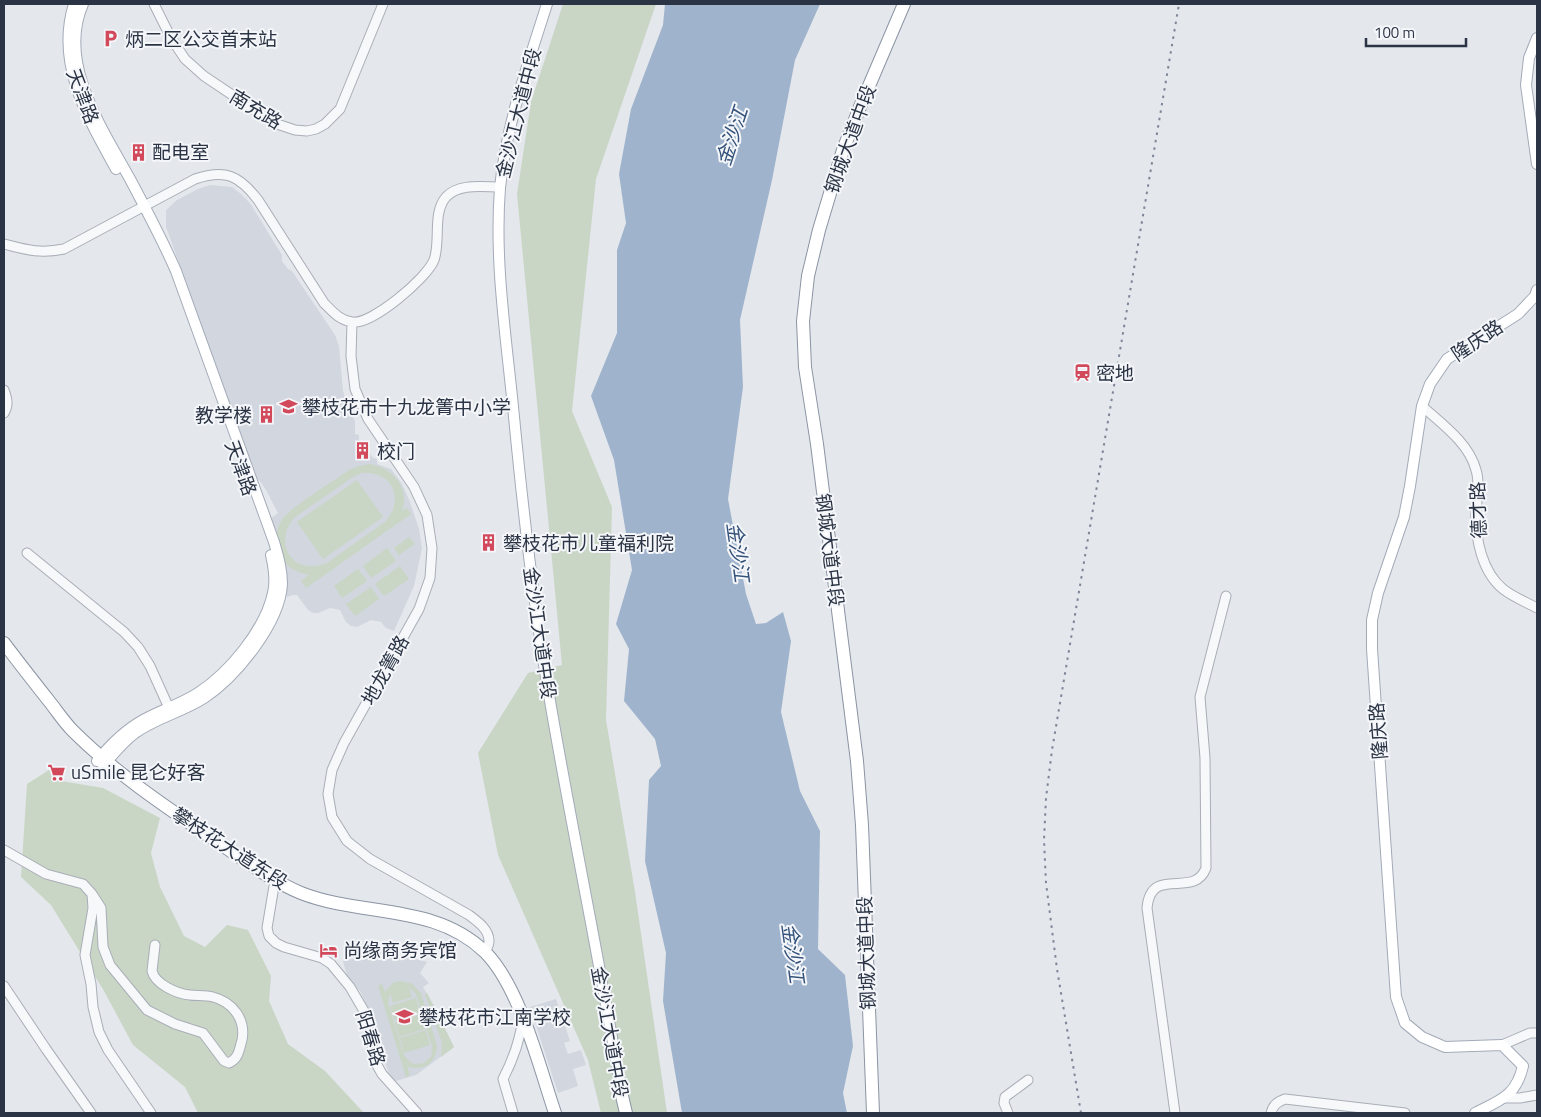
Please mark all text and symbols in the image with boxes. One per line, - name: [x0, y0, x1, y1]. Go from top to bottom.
- scale bar: [1366, 15, 1466, 47]
- text: 100 m: [1374, 21, 1415, 44]
- place label: 炳二区公交首末站: [125, 24, 277, 53]
- parking icon: 炳二区公交首末站: [101, 29, 121, 49]
- street label: 金沙江大道中段: [487, 45, 548, 181]
- street label: 天津路: [60, 64, 107, 128]
- street label: 钢城大道中段: [816, 80, 883, 197]
- street label: 南充路: [224, 81, 288, 136]
- water label: 金沙江: [708, 101, 756, 169]
- place label: 配电室: [152, 137, 209, 166]
- building icon: 配电室: [128, 142, 148, 162]
- street label: 隆庆路: [1445, 312, 1508, 368]
- place label: 密地: [1096, 358, 1134, 387]
- station icon: 密地: [1072, 363, 1092, 383]
- place label: 攀枝花市十九龙箐中小学: [302, 392, 511, 421]
- school or university icon: 攀枝花市十九龙箐中小学: [278, 397, 298, 417]
- place label: 教学楼: [195, 400, 252, 429]
- building icon: 教学楼: [256, 405, 276, 425]
- street label: 天津路: [218, 436, 265, 500]
- place label: 校门: [377, 436, 415, 465]
- building icon: 校门: [353, 441, 373, 461]
- street label: 德才路: [1462, 481, 1493, 539]
- street label: 钢城大道中段: [809, 492, 852, 608]
- water label: 金沙江: [719, 520, 758, 586]
- place label: 攀枝花市儿童福利院: [503, 528, 674, 557]
- building icon: 攀枝花市儿童福利院: [479, 533, 499, 553]
- street label: 金沙江大道中段: [517, 565, 564, 701]
- street label: 地龙箐路: [353, 629, 416, 710]
- street label: 隆庆路: [1361, 702, 1394, 760]
- place label: uSmile 昆仑好客: [71, 757, 206, 786]
- supermarket icon: uSmile 昆仑好客: [47, 762, 67, 782]
- street label: 攀枝花大道东段: [167, 799, 294, 896]
- street label: 钢城大道中段: [849, 896, 882, 1010]
- water label: 金沙江: [774, 921, 813, 987]
- place label: 尚缘商务宾馆: [343, 935, 457, 964]
- hotel icon: 尚缘商务宾馆: [319, 940, 339, 960]
- street label: 金沙江大道中段: [585, 964, 636, 1100]
- place label: 攀枝花市江南学校: [419, 1002, 571, 1031]
- street label: 阳春路: [349, 1006, 394, 1069]
- school or university icon: 攀枝花市江南学校: [395, 1007, 415, 1027]

